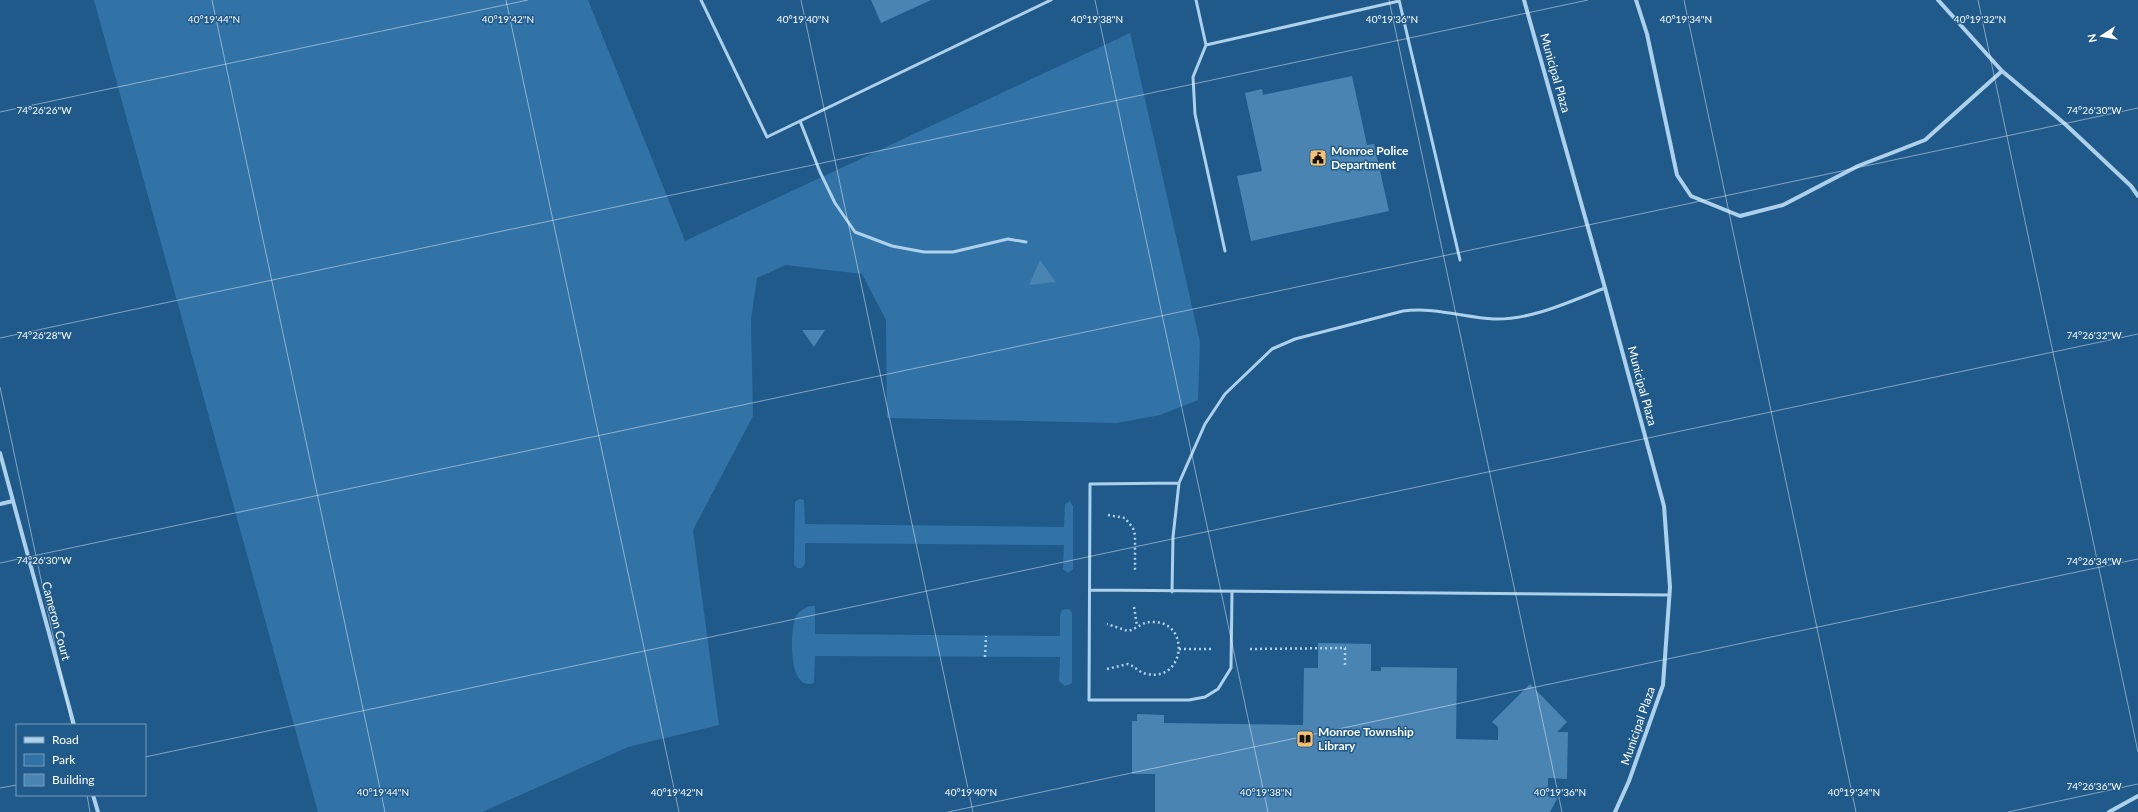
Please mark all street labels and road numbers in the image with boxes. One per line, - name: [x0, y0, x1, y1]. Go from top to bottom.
- street label: Municipal Plaza: [1537, 31, 1574, 114]
- street label: Municipal Plaza: [1625, 344, 1660, 427]
- street label: Cameron Court: [39, 580, 74, 663]
- street label: Municipal Plaza: [1617, 685, 1658, 767]

